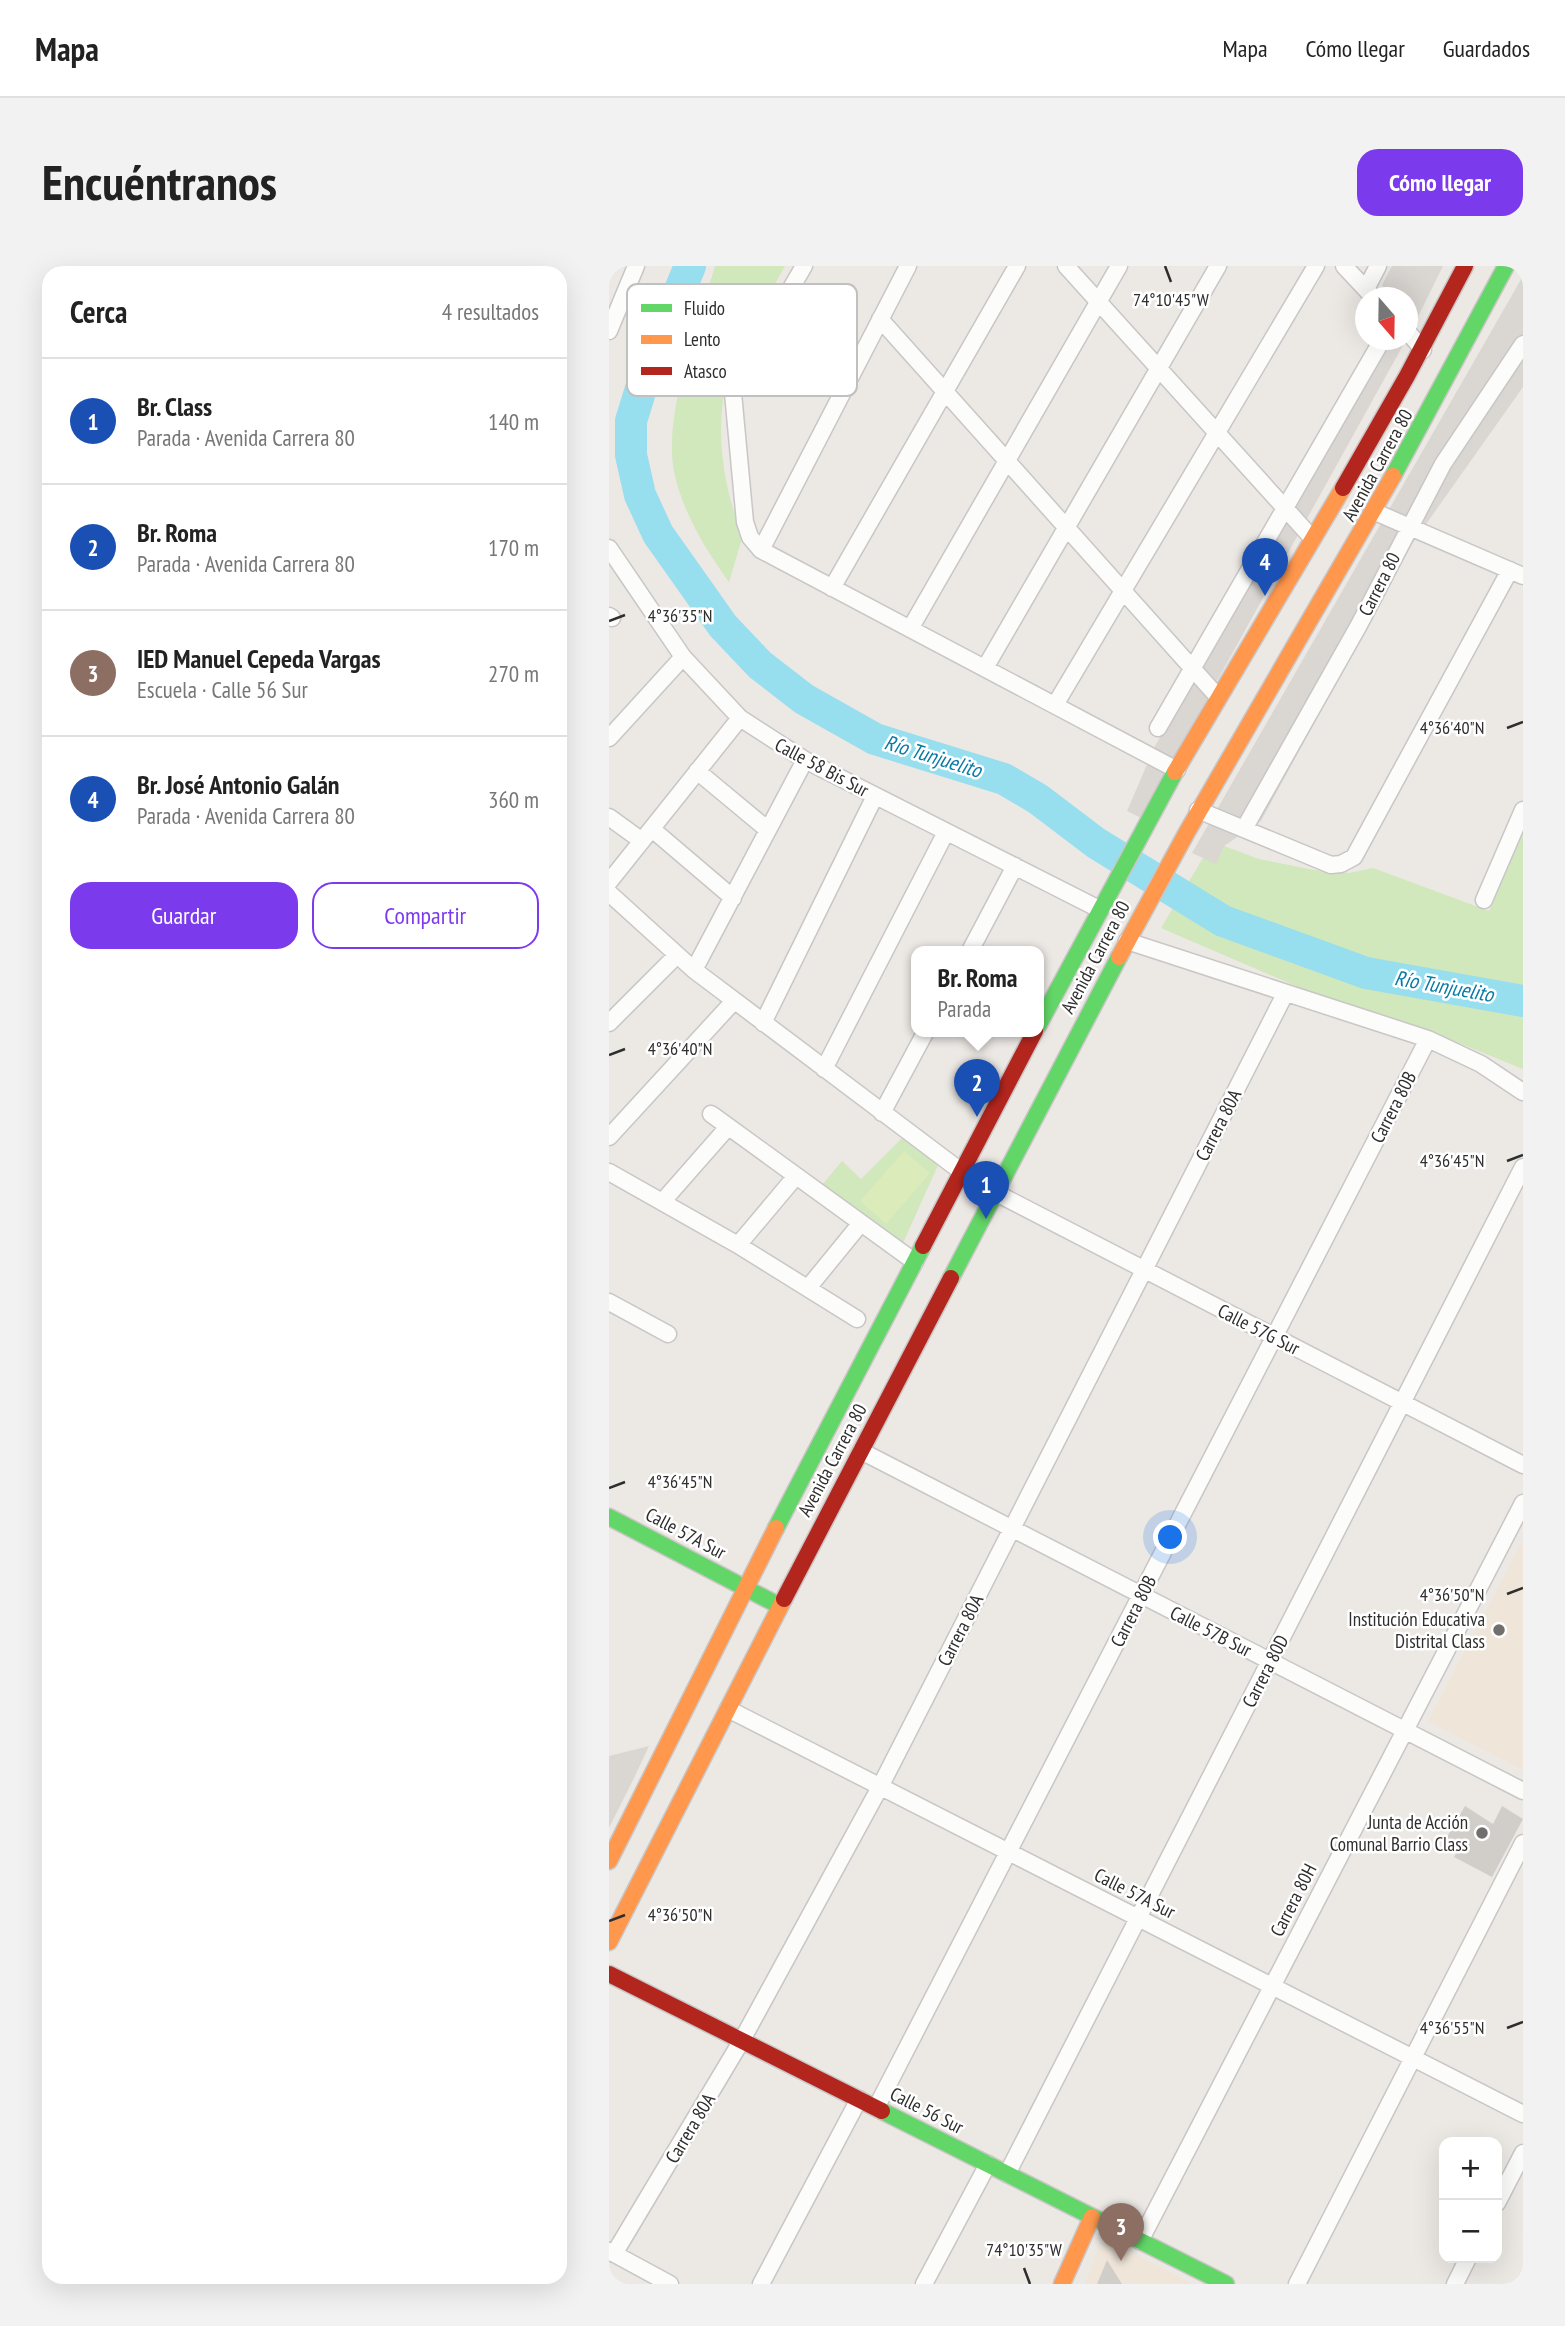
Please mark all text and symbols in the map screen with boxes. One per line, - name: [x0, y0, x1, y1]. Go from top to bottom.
- text: Mapa: [35, 27, 99, 70]
- text: Mapa: [1223, 33, 1268, 64]
- text: Cómo llegar: [1306, 33, 1405, 64]
- text: Guardados: [1443, 33, 1530, 64]
- button: Cómo llegar: [1357, 149, 1523, 216]
- text: Encuéntranos: [42, 150, 277, 214]
- legend: [627, 284, 857, 396]
- north arrow: [1355, 287, 1418, 350]
- text: 74°10'45"W: [1133, 288, 1209, 311]
- text: Cerca: [70, 292, 127, 331]
- text: Fluido: [684, 296, 725, 320]
- text: 4 resultados: [442, 297, 539, 326]
- text: Lento: [684, 327, 721, 351]
- text: Atasco: [684, 359, 727, 383]
- text: Br. Class: [137, 390, 212, 423]
- street label: Avenida Carrera 80: [1336, 405, 1418, 525]
- text: 1: [88, 407, 99, 436]
- text: 140 m: [488, 407, 539, 436]
- text: Parada · Avenida Carrera 80: [137, 423, 355, 452]
- text: Br. Roma: [137, 516, 217, 549]
- text: 2: [88, 533, 99, 562]
- text: 170 m: [488, 533, 539, 562]
- pin: 4: [1242, 538, 1288, 596]
- street label: Carrera 80: [1353, 548, 1405, 620]
- text: Parada · Avenida Carrera 80: [137, 549, 355, 578]
- text: 4°36'35"N: [648, 604, 712, 627]
- text: IED Manuel Cepeda Vargas: [137, 642, 381, 675]
- text: 3: [88, 659, 99, 688]
- text: 270 m: [488, 659, 539, 688]
- text: Escuela · Calle 56 Sur: [137, 675, 308, 704]
- text: 4°36'40"N: [1420, 716, 1484, 739]
- water label: Río Tunjuelito: [881, 728, 987, 784]
- street label: Calle 58 Bis Sur: [771, 732, 874, 802]
- text: Br. José Antonio Galán: [137, 768, 340, 801]
- text: 4: [88, 785, 99, 814]
- text: 360 m: [488, 785, 539, 814]
- text: Parada · Avenida Carrera 80: [137, 801, 355, 830]
- button: Guardar: [70, 882, 298, 949]
- button: Compartir: [312, 882, 539, 949]
- street label: Avenida Carrera 80: [1055, 897, 1135, 1017]
- popup: [911, 946, 1044, 1037]
- text: Br. Roma: [938, 961, 1017, 994]
- water label: Río Tunjuelito: [1392, 964, 1497, 1008]
- text: Parada: [938, 994, 991, 1023]
- text: 4°36'40"N: [648, 1037, 712, 1060]
- pin: 2: [954, 1059, 1000, 1117]
- street label: Carrera 80B: [1365, 1067, 1421, 1147]
- street label: Carrera 80A: [1190, 1085, 1246, 1165]
- text: 4°36'45"N: [1420, 1149, 1484, 1172]
- pin: 1: [963, 1161, 1009, 1219]
- street label: Calle 57G Sur: [1214, 1298, 1305, 1360]
- street label: Avenida Carrera 80: [792, 1400, 872, 1520]
- text: 4°36'45"N: [648, 1470, 712, 1493]
- street label: Calle 57A Sur: [642, 1502, 731, 1565]
- your location: [1153, 1520, 1187, 1554]
- street label: Carrera 80B: [1105, 1571, 1161, 1651]
- text: 4°36'50"N: [1420, 1583, 1484, 1606]
- street label: Carrera 80A: [932, 1590, 988, 1670]
- street label: Calle 57B Sur: [1166, 1600, 1257, 1662]
- place label: Institución Educativa Distrital Class: [1348, 1607, 1485, 1653]
- marker: Institución Educativa Distrital Class: [1491, 1622, 1507, 1638]
- street label: Carrera 80D: [1237, 1631, 1293, 1711]
- place label: Junta de Acción Comunal Barrio Class: [1330, 1810, 1468, 1856]
- marker: Junta de Acción Comunal Barrio Class: [1474, 1825, 1490, 1841]
- street label: Carrera 80H: [1265, 1860, 1321, 1940]
- street label: Calle 57A Sur: [1091, 1862, 1180, 1924]
- text: 4°36'50"N: [648, 1903, 712, 1926]
- text: 4°36'55"N: [1420, 2016, 1484, 2039]
- street label: Calle 56 Sur: [886, 2081, 969, 2139]
- street label: Carrera 80A: [660, 2089, 720, 2167]
- map controls: [1439, 2137, 1502, 2263]
- button: +: [1439, 2137, 1502, 2200]
- button: −: [1439, 2200, 1502, 2263]
- pin: 3: [1098, 2203, 1144, 2261]
- text: 74°10'35"W: [986, 2238, 1062, 2261]

